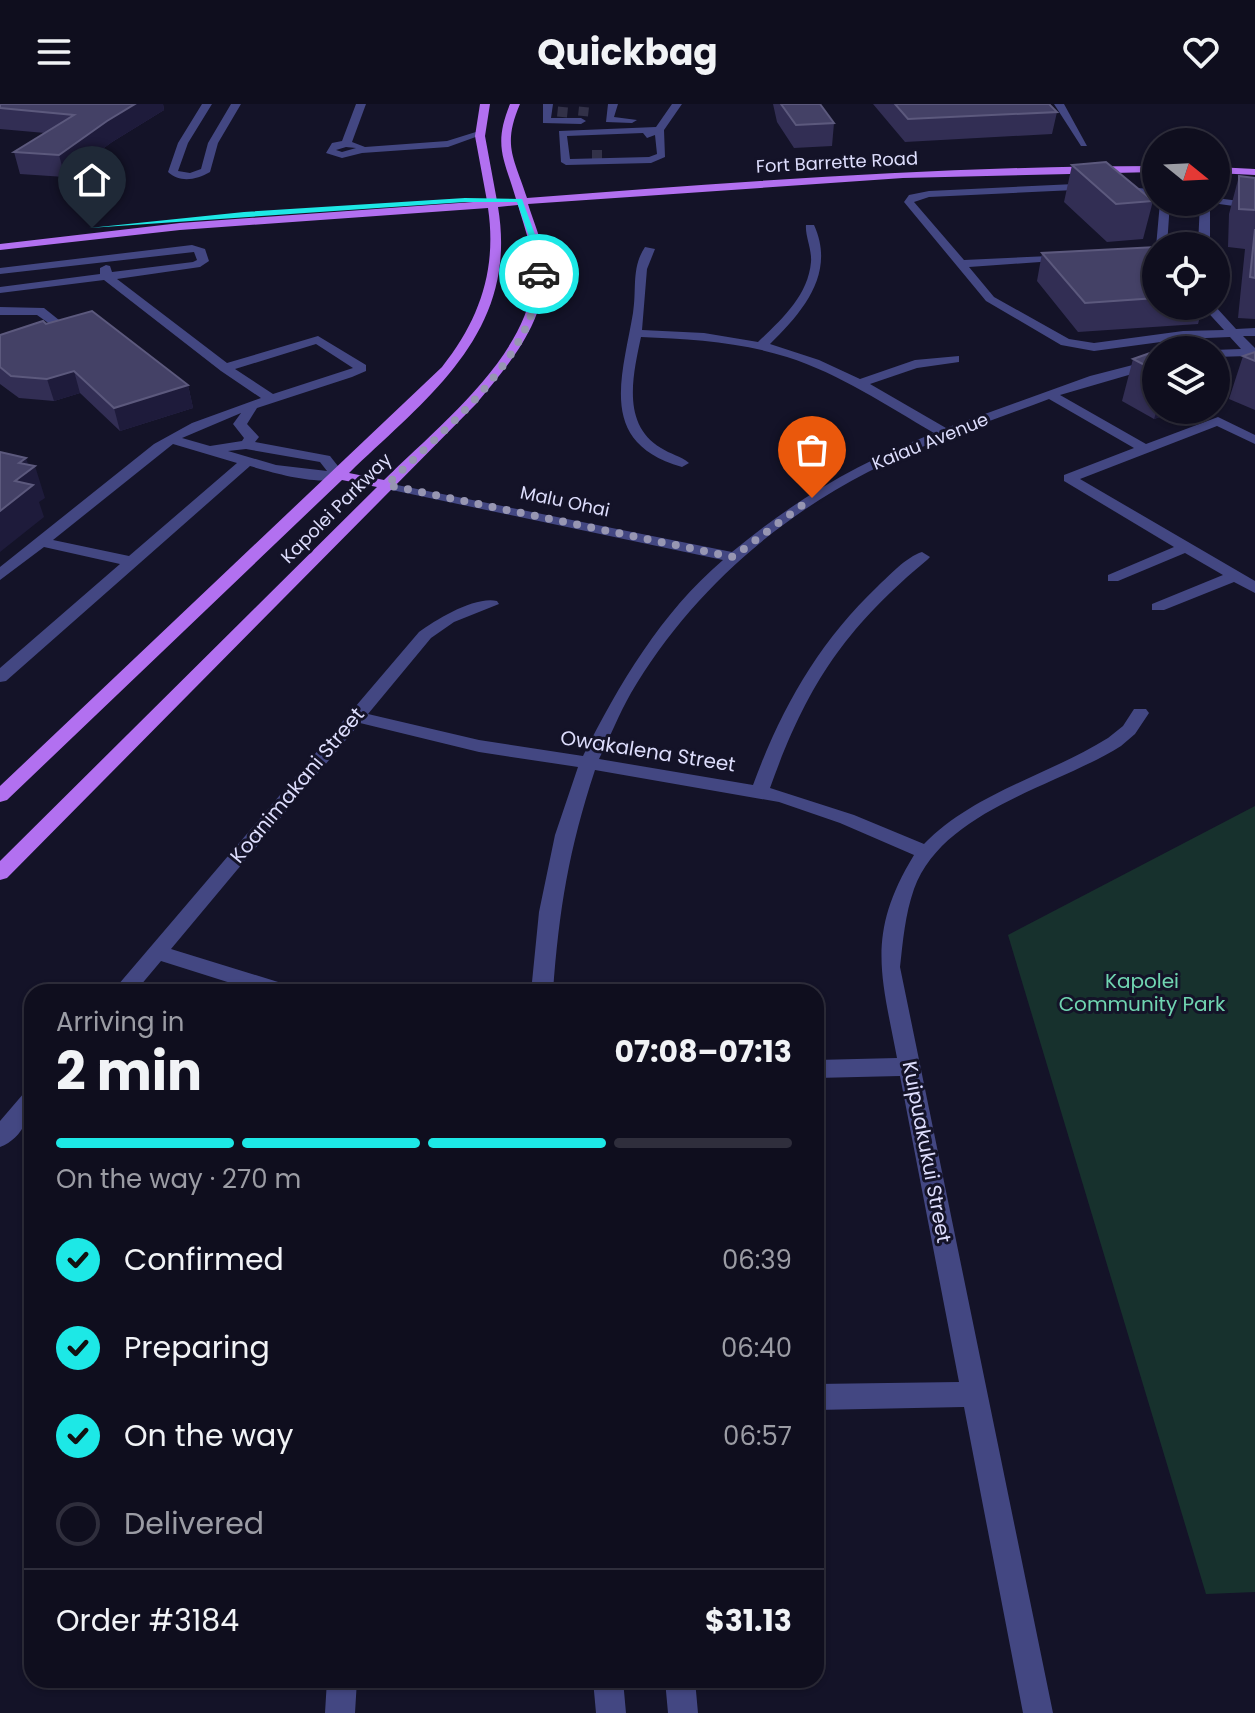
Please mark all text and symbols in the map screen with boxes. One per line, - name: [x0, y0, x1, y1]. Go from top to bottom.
- text: Quickbag: [537, 27, 718, 78]
- icon: menu: [32, 30, 76, 74]
- icon: heart: [1179, 30, 1223, 74]
- north arrow: [1142, 128, 1230, 216]
- map controls: [1142, 128, 1230, 424]
- street label: Fort Barrette Road: [755, 145, 919, 179]
- pin: [58, 146, 126, 228]
- icon: home: [70, 158, 114, 202]
- button: locate: [1142, 232, 1230, 320]
- courier: [499, 234, 579, 314]
- icon: car: [517, 252, 561, 296]
- button: layers: [1142, 336, 1230, 424]
- street label: Kaiau Avenue: [868, 406, 992, 476]
- pin: [778, 416, 846, 498]
- icon: bag: [790, 428, 834, 472]
- street label: Kapolei Parkway: [275, 447, 397, 569]
- street label: Malu Ohai: [518, 479, 612, 523]
- street label: Koanimakani Street: [223, 701, 371, 869]
- street label: Owakalena Street: [558, 723, 738, 779]
- park label: Kapolei Community Park: [1059, 967, 1226, 1018]
- text: Arriving in: [56, 1004, 185, 1040]
- text: 07:08–07:13: [614, 1030, 792, 1073]
- text: 2 min: [56, 1035, 202, 1108]
- street label: Kuipuakukui Street: [896, 1059, 958, 1245]
- text: On the way · 270 m: [56, 1161, 301, 1197]
- icon: check: [56, 1238, 100, 1282]
- text: Confirmed: [124, 1238, 284, 1281]
- text: 06:39: [722, 1242, 792, 1278]
- icon: check: [56, 1326, 100, 1370]
- text: Preparing: [124, 1326, 270, 1369]
- text: 06:40: [721, 1330, 792, 1366]
- icon: check: [56, 1414, 100, 1458]
- text: On the way: [124, 1414, 293, 1457]
- text: 06:57: [723, 1418, 792, 1454]
- text: Delivered: [124, 1502, 264, 1545]
- text: Order #3184: [56, 1599, 239, 1642]
- text: $31.13: [705, 1599, 792, 1642]

